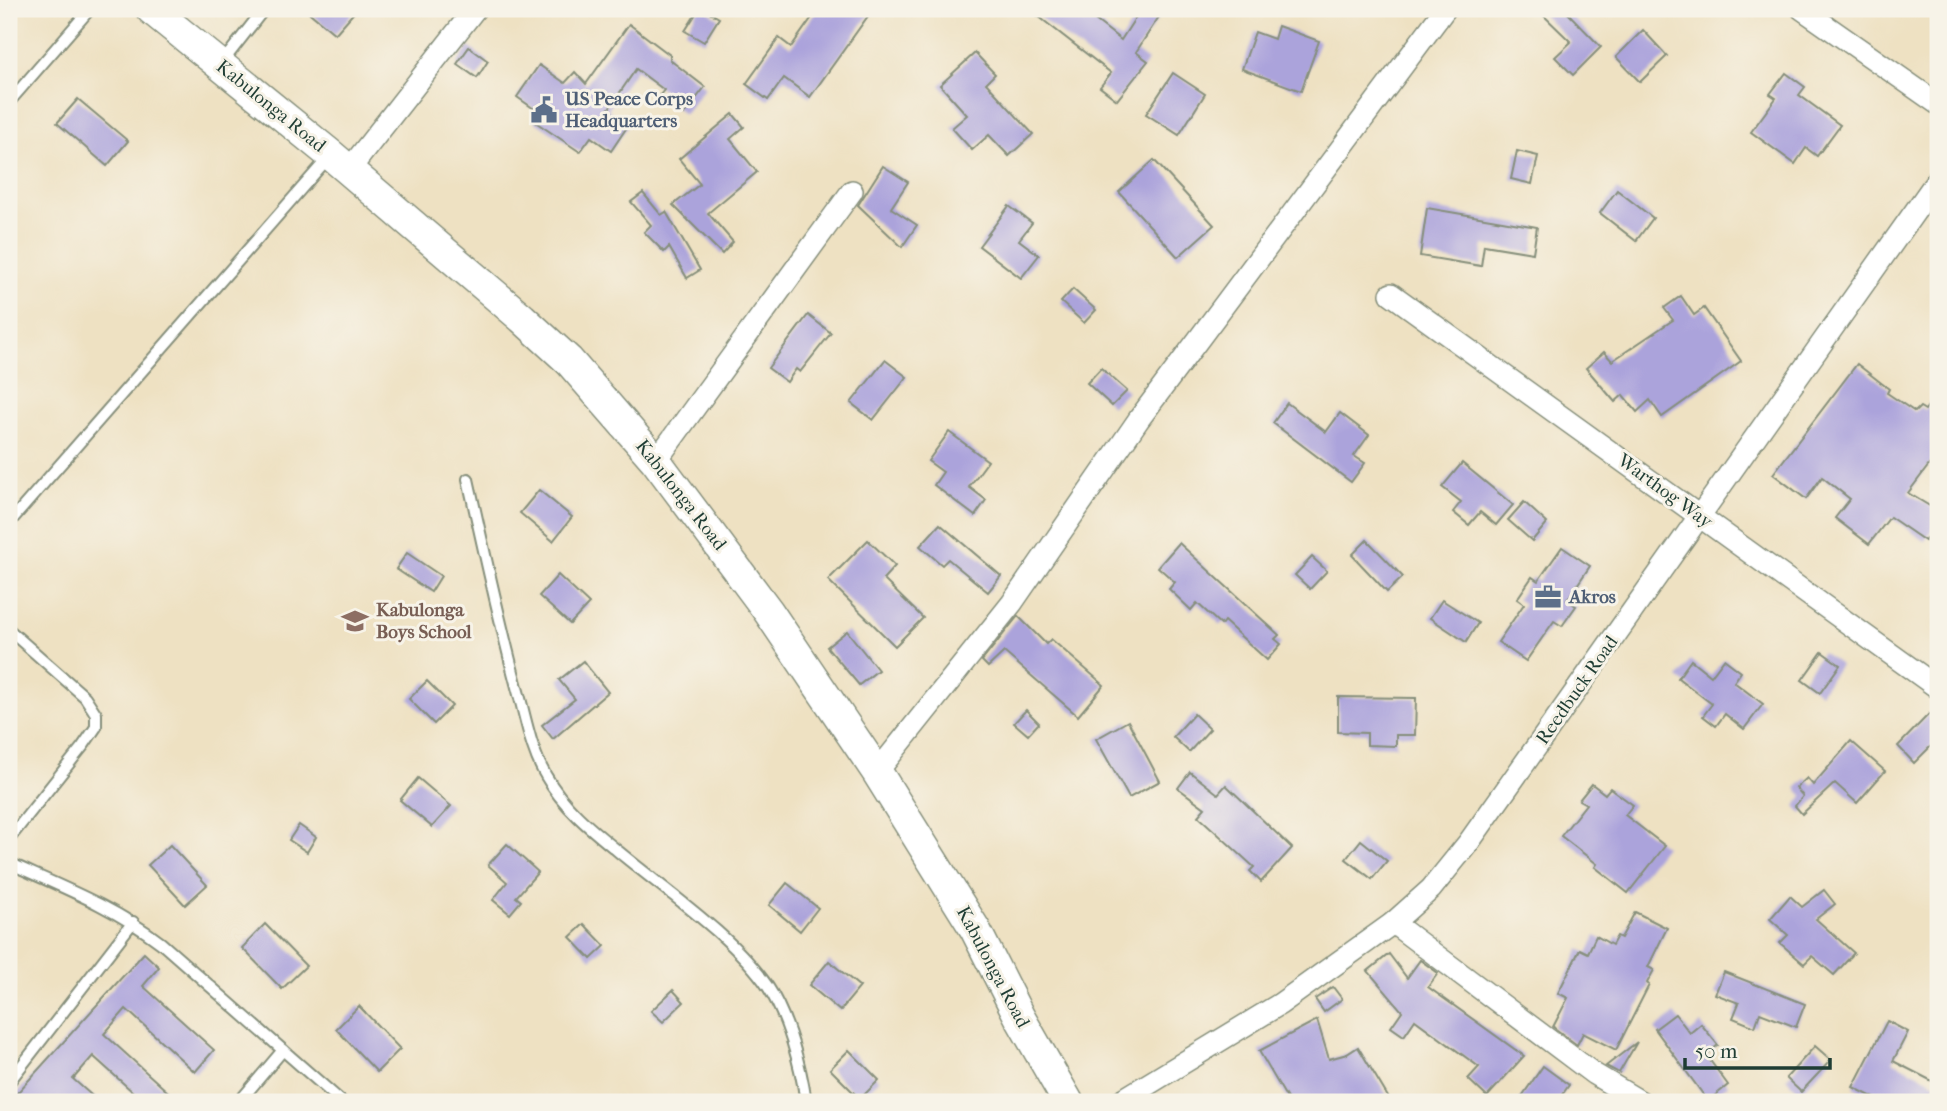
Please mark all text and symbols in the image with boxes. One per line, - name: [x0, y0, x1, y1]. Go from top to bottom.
- street label: Kabulonga Road: [212, 55, 331, 157]
- place label: US Peace Corps Headquarters: [564, 88, 693, 132]
- public building icon: US Peace Corps Headquarters: [529, 95, 559, 125]
- street label: Kabulonga Road: [631, 435, 731, 555]
- street label: Warthog Way: [1613, 449, 1717, 533]
- office icon: Akros: [1533, 582, 1563, 612]
- place label: Akros: [1568, 586, 1616, 608]
- place label: Kabulonga Boys School: [376, 599, 472, 643]
- school or university icon: Kabulonga Boys School: [340, 606, 370, 636]
- street label: Reedbuck Road: [1531, 631, 1623, 749]
- street label: Kabulonga Road: [952, 903, 1035, 1032]
- scale bar: [1685, 1027, 1830, 1071]
- text: 50 m: [1695, 1039, 1738, 1063]

